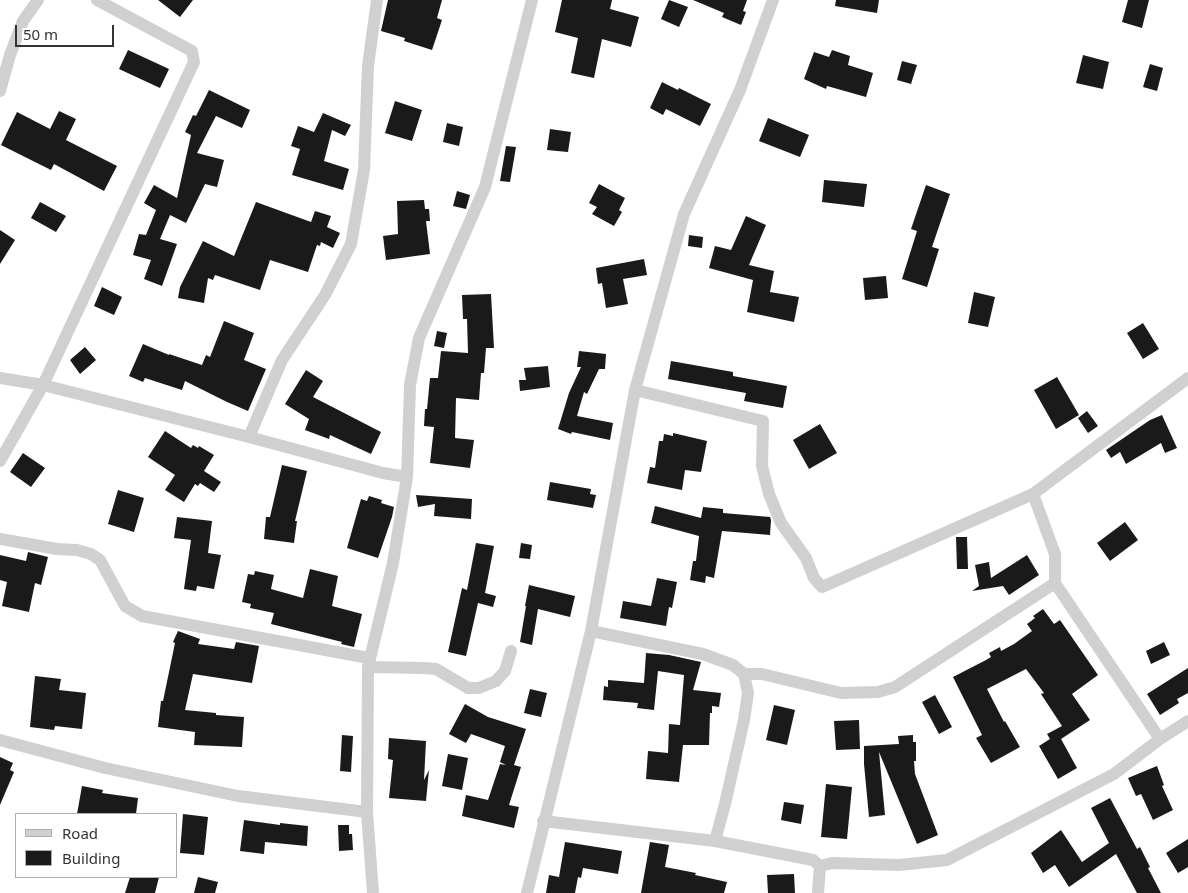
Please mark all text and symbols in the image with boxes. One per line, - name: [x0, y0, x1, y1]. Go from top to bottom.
- scale bar: [18, 15, 116, 47]
- text: 50 m: [23, 24, 58, 44]
- legend: [15, 813, 178, 878]
- text: Road: [62, 823, 98, 843]
- text: Building: [62, 848, 120, 868]

